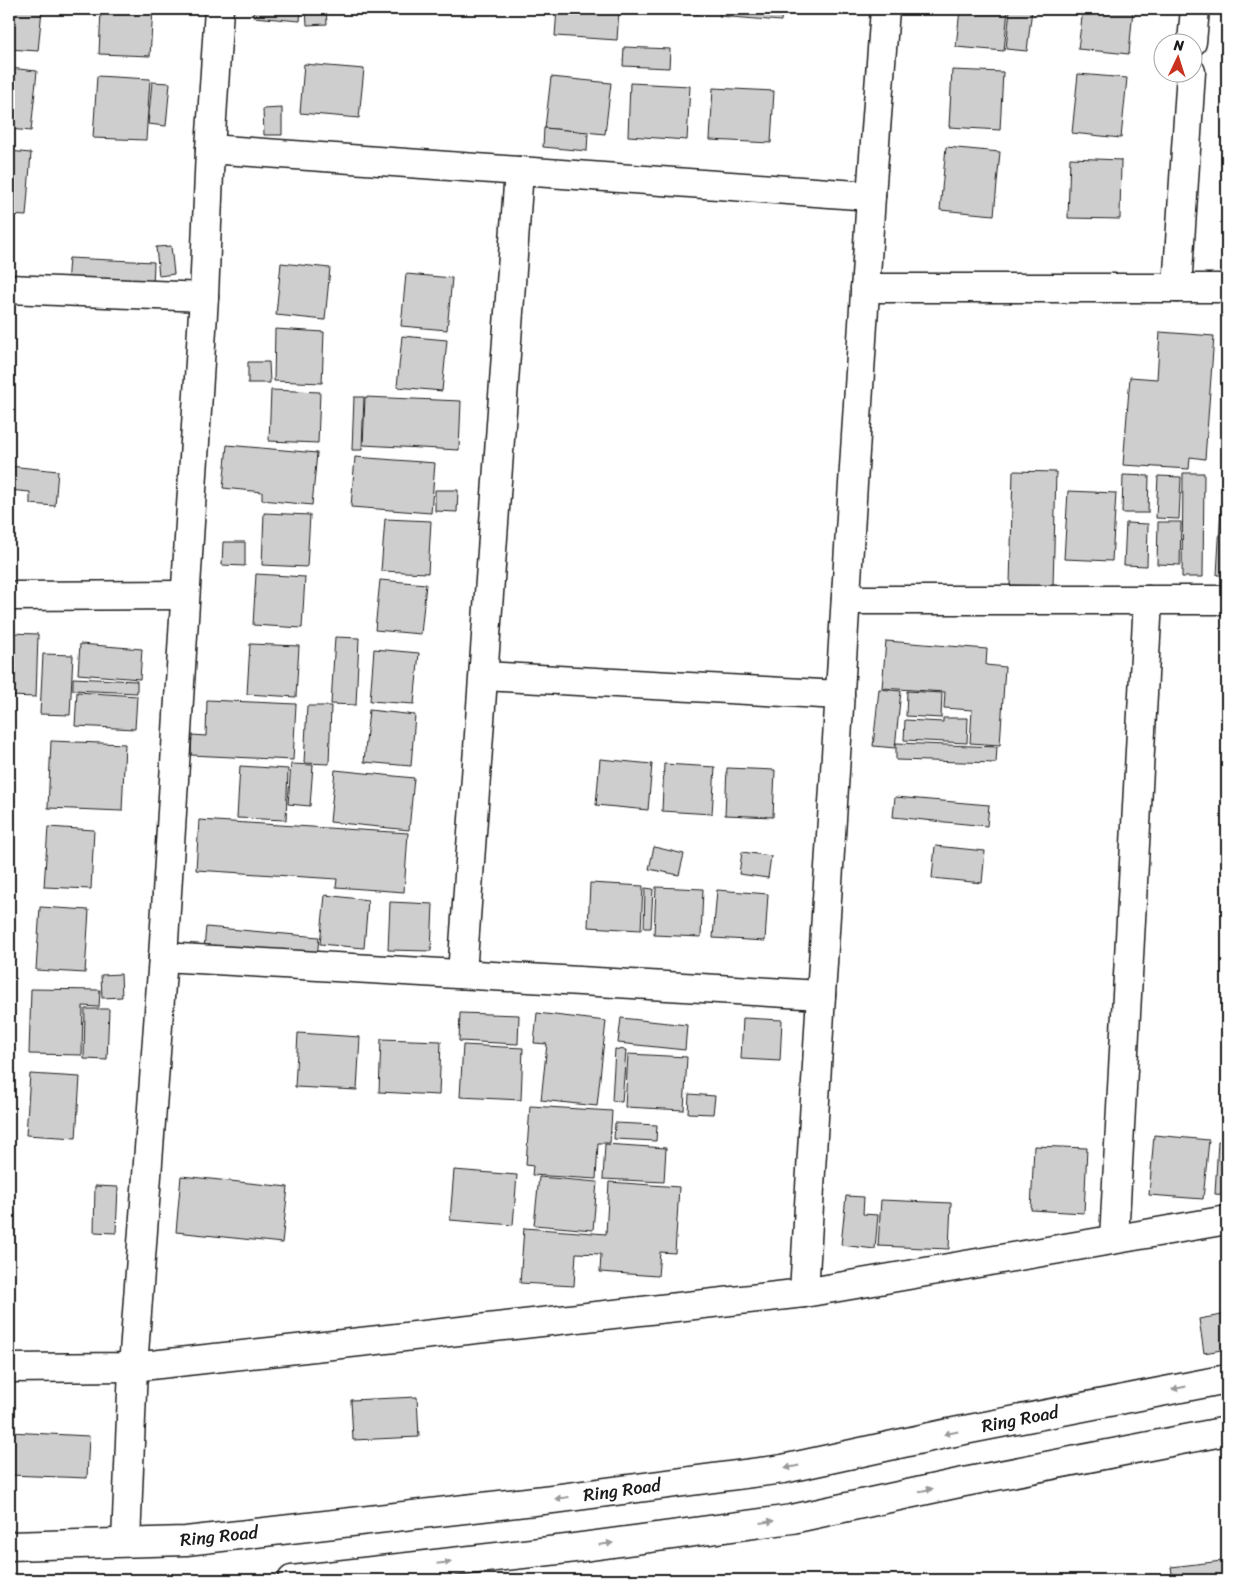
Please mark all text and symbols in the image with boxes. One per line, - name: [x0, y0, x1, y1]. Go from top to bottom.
- north arrow: [1154, 32, 1204, 82]
- text: N: [1172, 33, 1185, 58]
- one-way arrow: [1172, 1384, 1187, 1392]
- street label: Ring Road: [979, 1396, 1063, 1442]
- one-way arrow: [943, 1429, 959, 1437]
- one-way arrow: [784, 1463, 800, 1471]
- street label: Ring Road: [581, 1469, 664, 1511]
- one-way arrow: [919, 1486, 934, 1494]
- one-way arrow: [554, 1494, 570, 1502]
- street label: Ring Road: [179, 1516, 261, 1556]
- one-way arrow: [759, 1518, 775, 1526]
- one-way arrow: [598, 1540, 614, 1548]
- one-way arrow: [437, 1559, 453, 1567]

